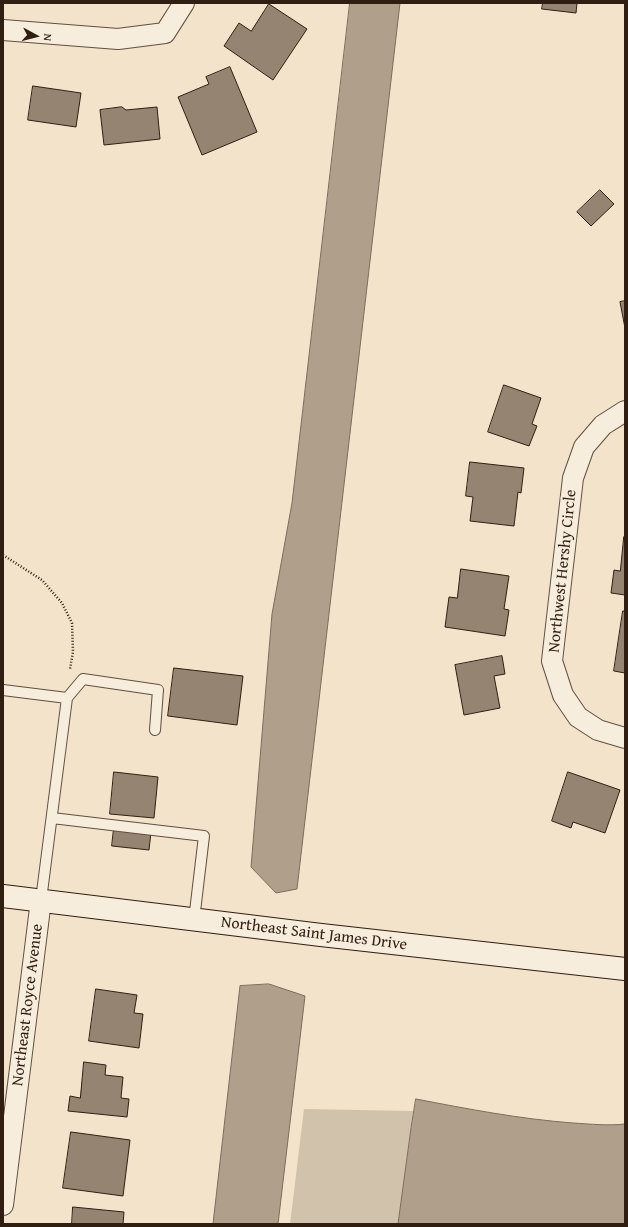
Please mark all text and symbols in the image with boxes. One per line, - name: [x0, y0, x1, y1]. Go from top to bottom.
- north arrow: [16, 16, 56, 56]
- text: N: [40, 33, 56, 42]
- street label: Northwest Hershy Circle: [545, 489, 581, 653]
- street label: Northeast Saint James Drive: [220, 913, 408, 955]
- street label: Northeast Royce Avenue: [9, 923, 47, 1087]

